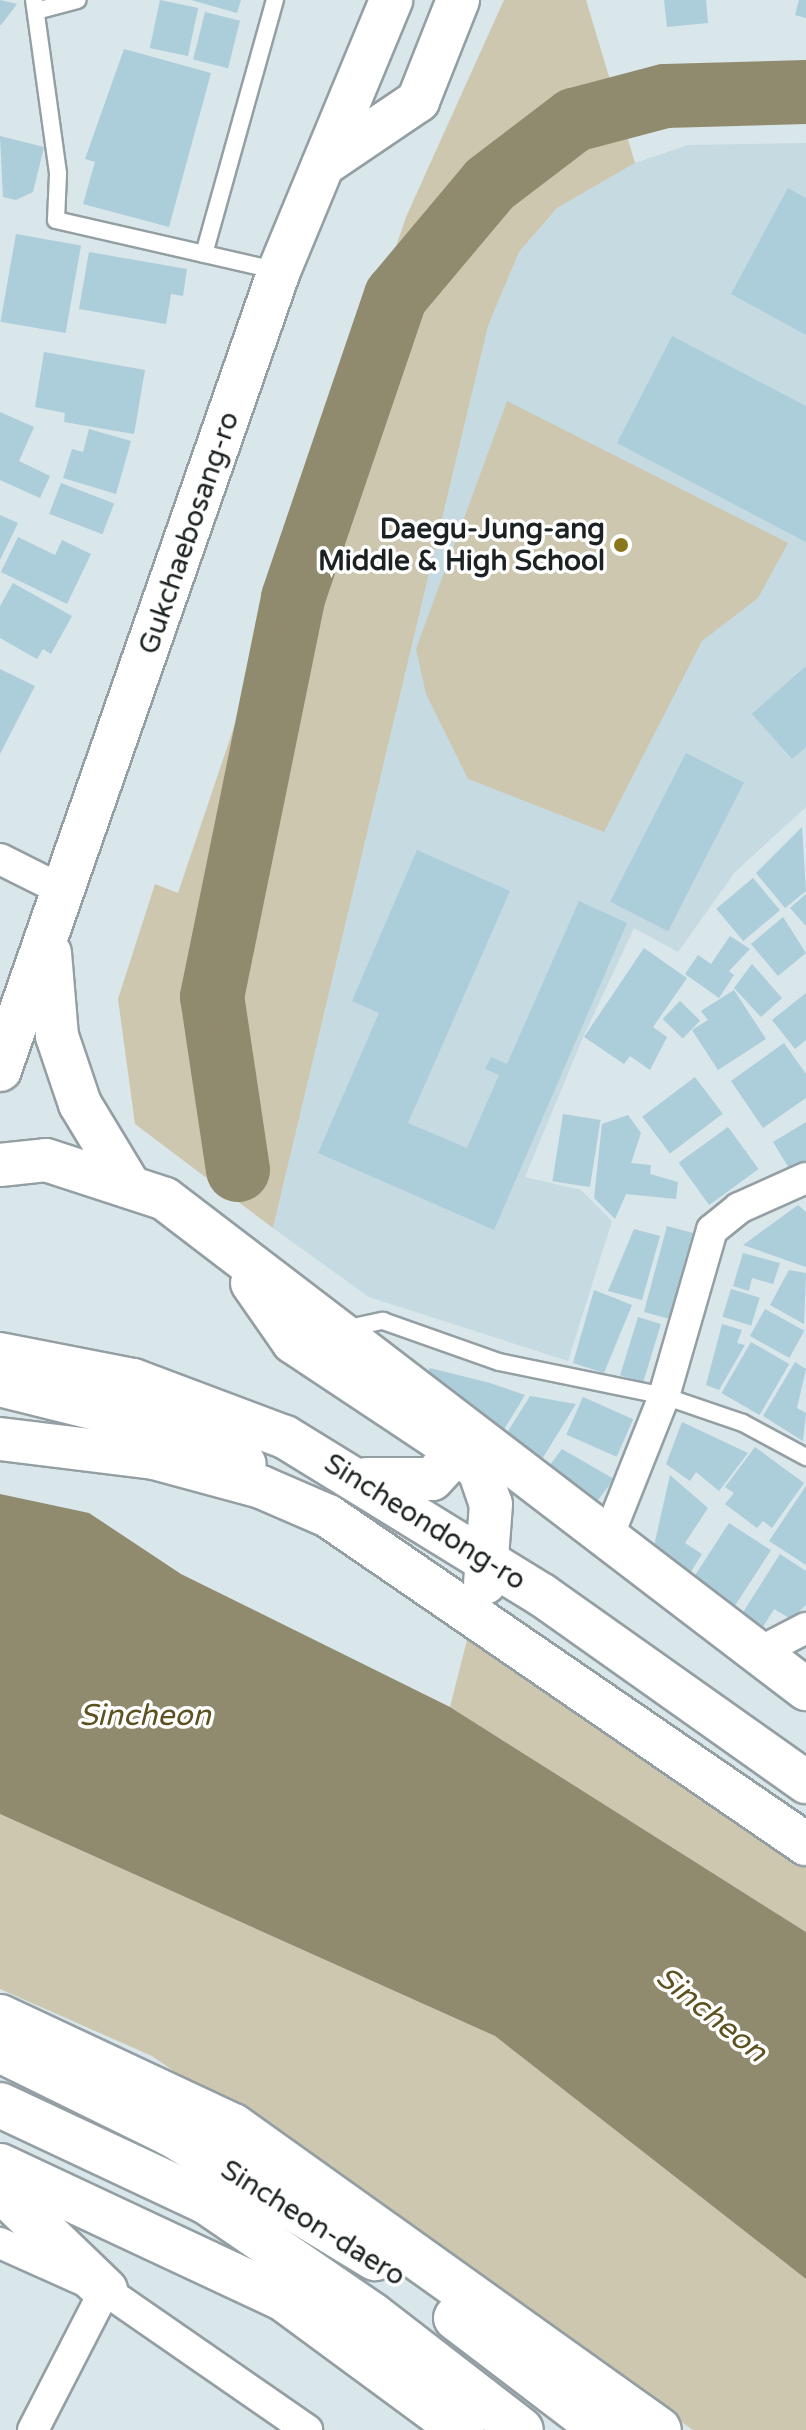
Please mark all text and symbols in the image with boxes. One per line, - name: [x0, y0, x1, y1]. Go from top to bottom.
- street label: Gukchaebosang-ro: [132, 407, 246, 659]
- place label: Daegu-Jung-ang Middle & High School: [318, 512, 605, 578]
- marker: Daegu-Jung-ang Middle & High School: [612, 536, 630, 554]
- street label: Sincheondong-ro: [318, 1447, 532, 1597]
- water label: Sincheon: [79, 1698, 211, 1734]
- water label: Sincheon: [648, 1960, 774, 2070]
- street label: Sincheon-daero: [215, 2153, 411, 2293]

